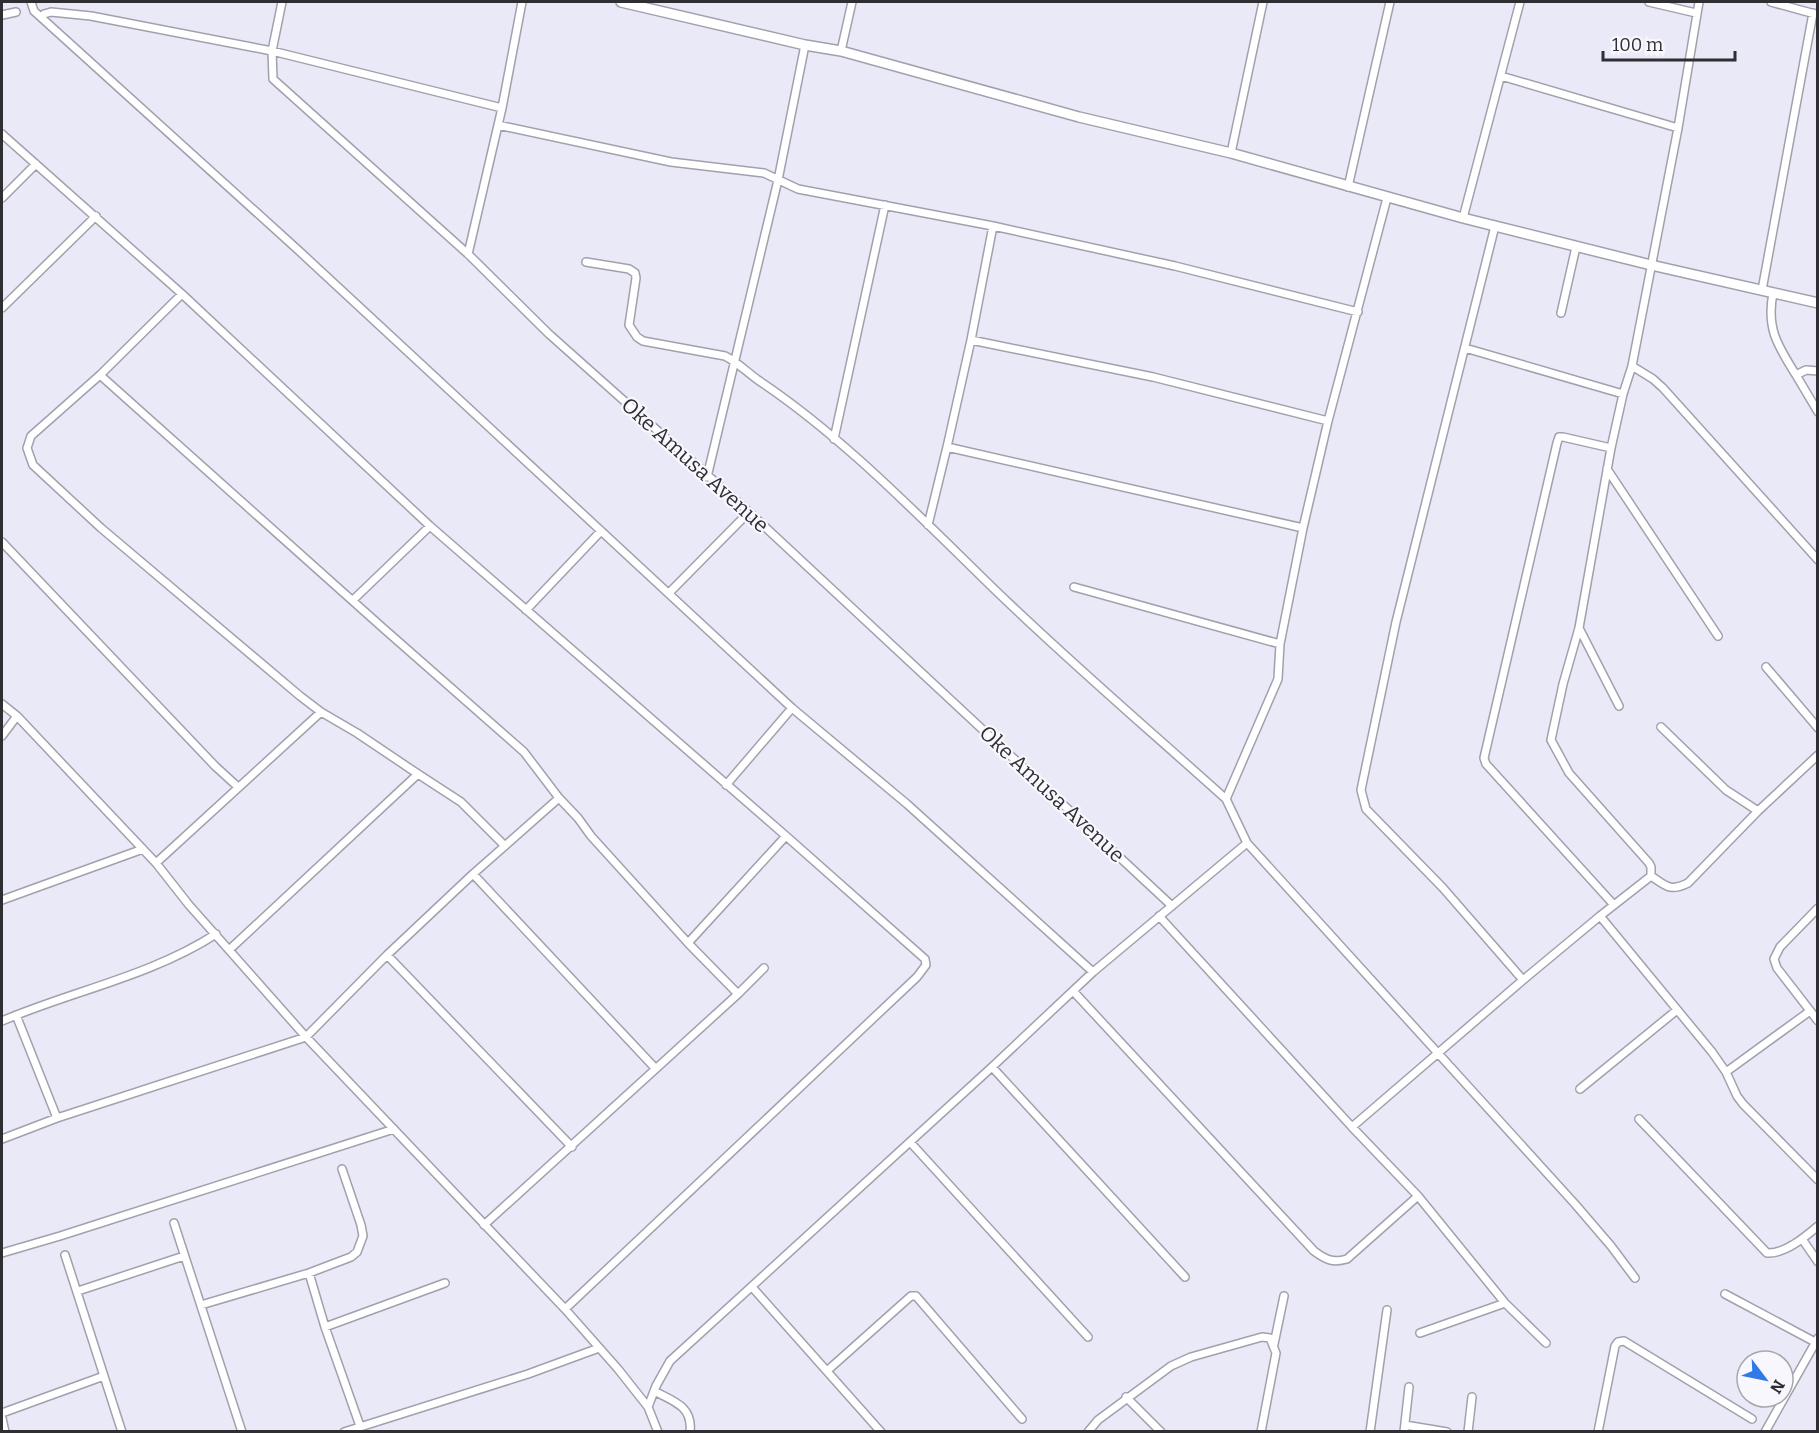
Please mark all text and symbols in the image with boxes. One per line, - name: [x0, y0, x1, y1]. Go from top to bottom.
- scale bar: [1603, 24, 1735, 62]
- text: 100 m: [1612, 34, 1663, 56]
- street label: Oke Amusa Avenue: [616, 392, 774, 538]
- street label: Oke Amusa Avenue: [974, 720, 1130, 868]
- north arrow: [1735, 1349, 1795, 1409]
- text: N: [1766, 1376, 1789, 1397]

